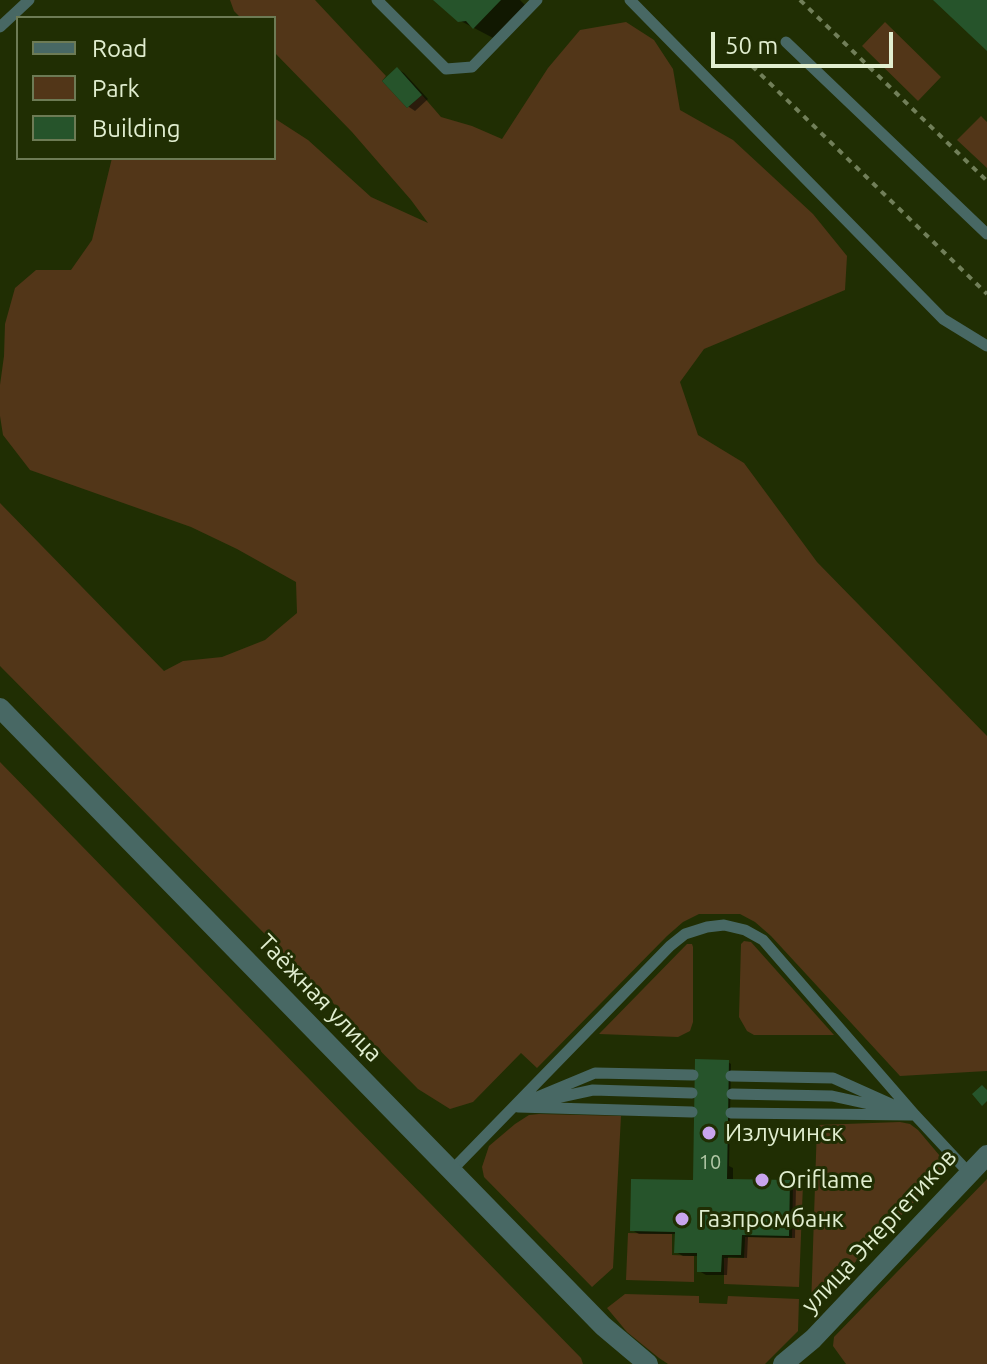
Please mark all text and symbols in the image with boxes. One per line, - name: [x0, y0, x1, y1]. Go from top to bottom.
- legend: [16, 16, 276, 160]
- scale bar: [715, 16, 897, 66]
- text: 50 m: [725, 32, 778, 59]
- text: Road: [92, 35, 147, 62]
- text: Park: [92, 75, 140, 102]
- text: Building: [92, 115, 180, 142]
- street label: Таёжная улица: [252, 928, 388, 1068]
- place label: Излучинск: [725, 1119, 844, 1147]
- marker: Излучинск: [700, 1124, 718, 1142]
- street label: улица Энергетиков: [795, 1143, 963, 1319]
- house number: 10: [699, 1150, 721, 1174]
- place label: Oriflame: [778, 1166, 873, 1194]
- marker: Oriflame: [753, 1171, 771, 1189]
- place label: Газпромбанк: [698, 1205, 844, 1233]
- marker: Газпромбанк: [673, 1210, 691, 1228]

